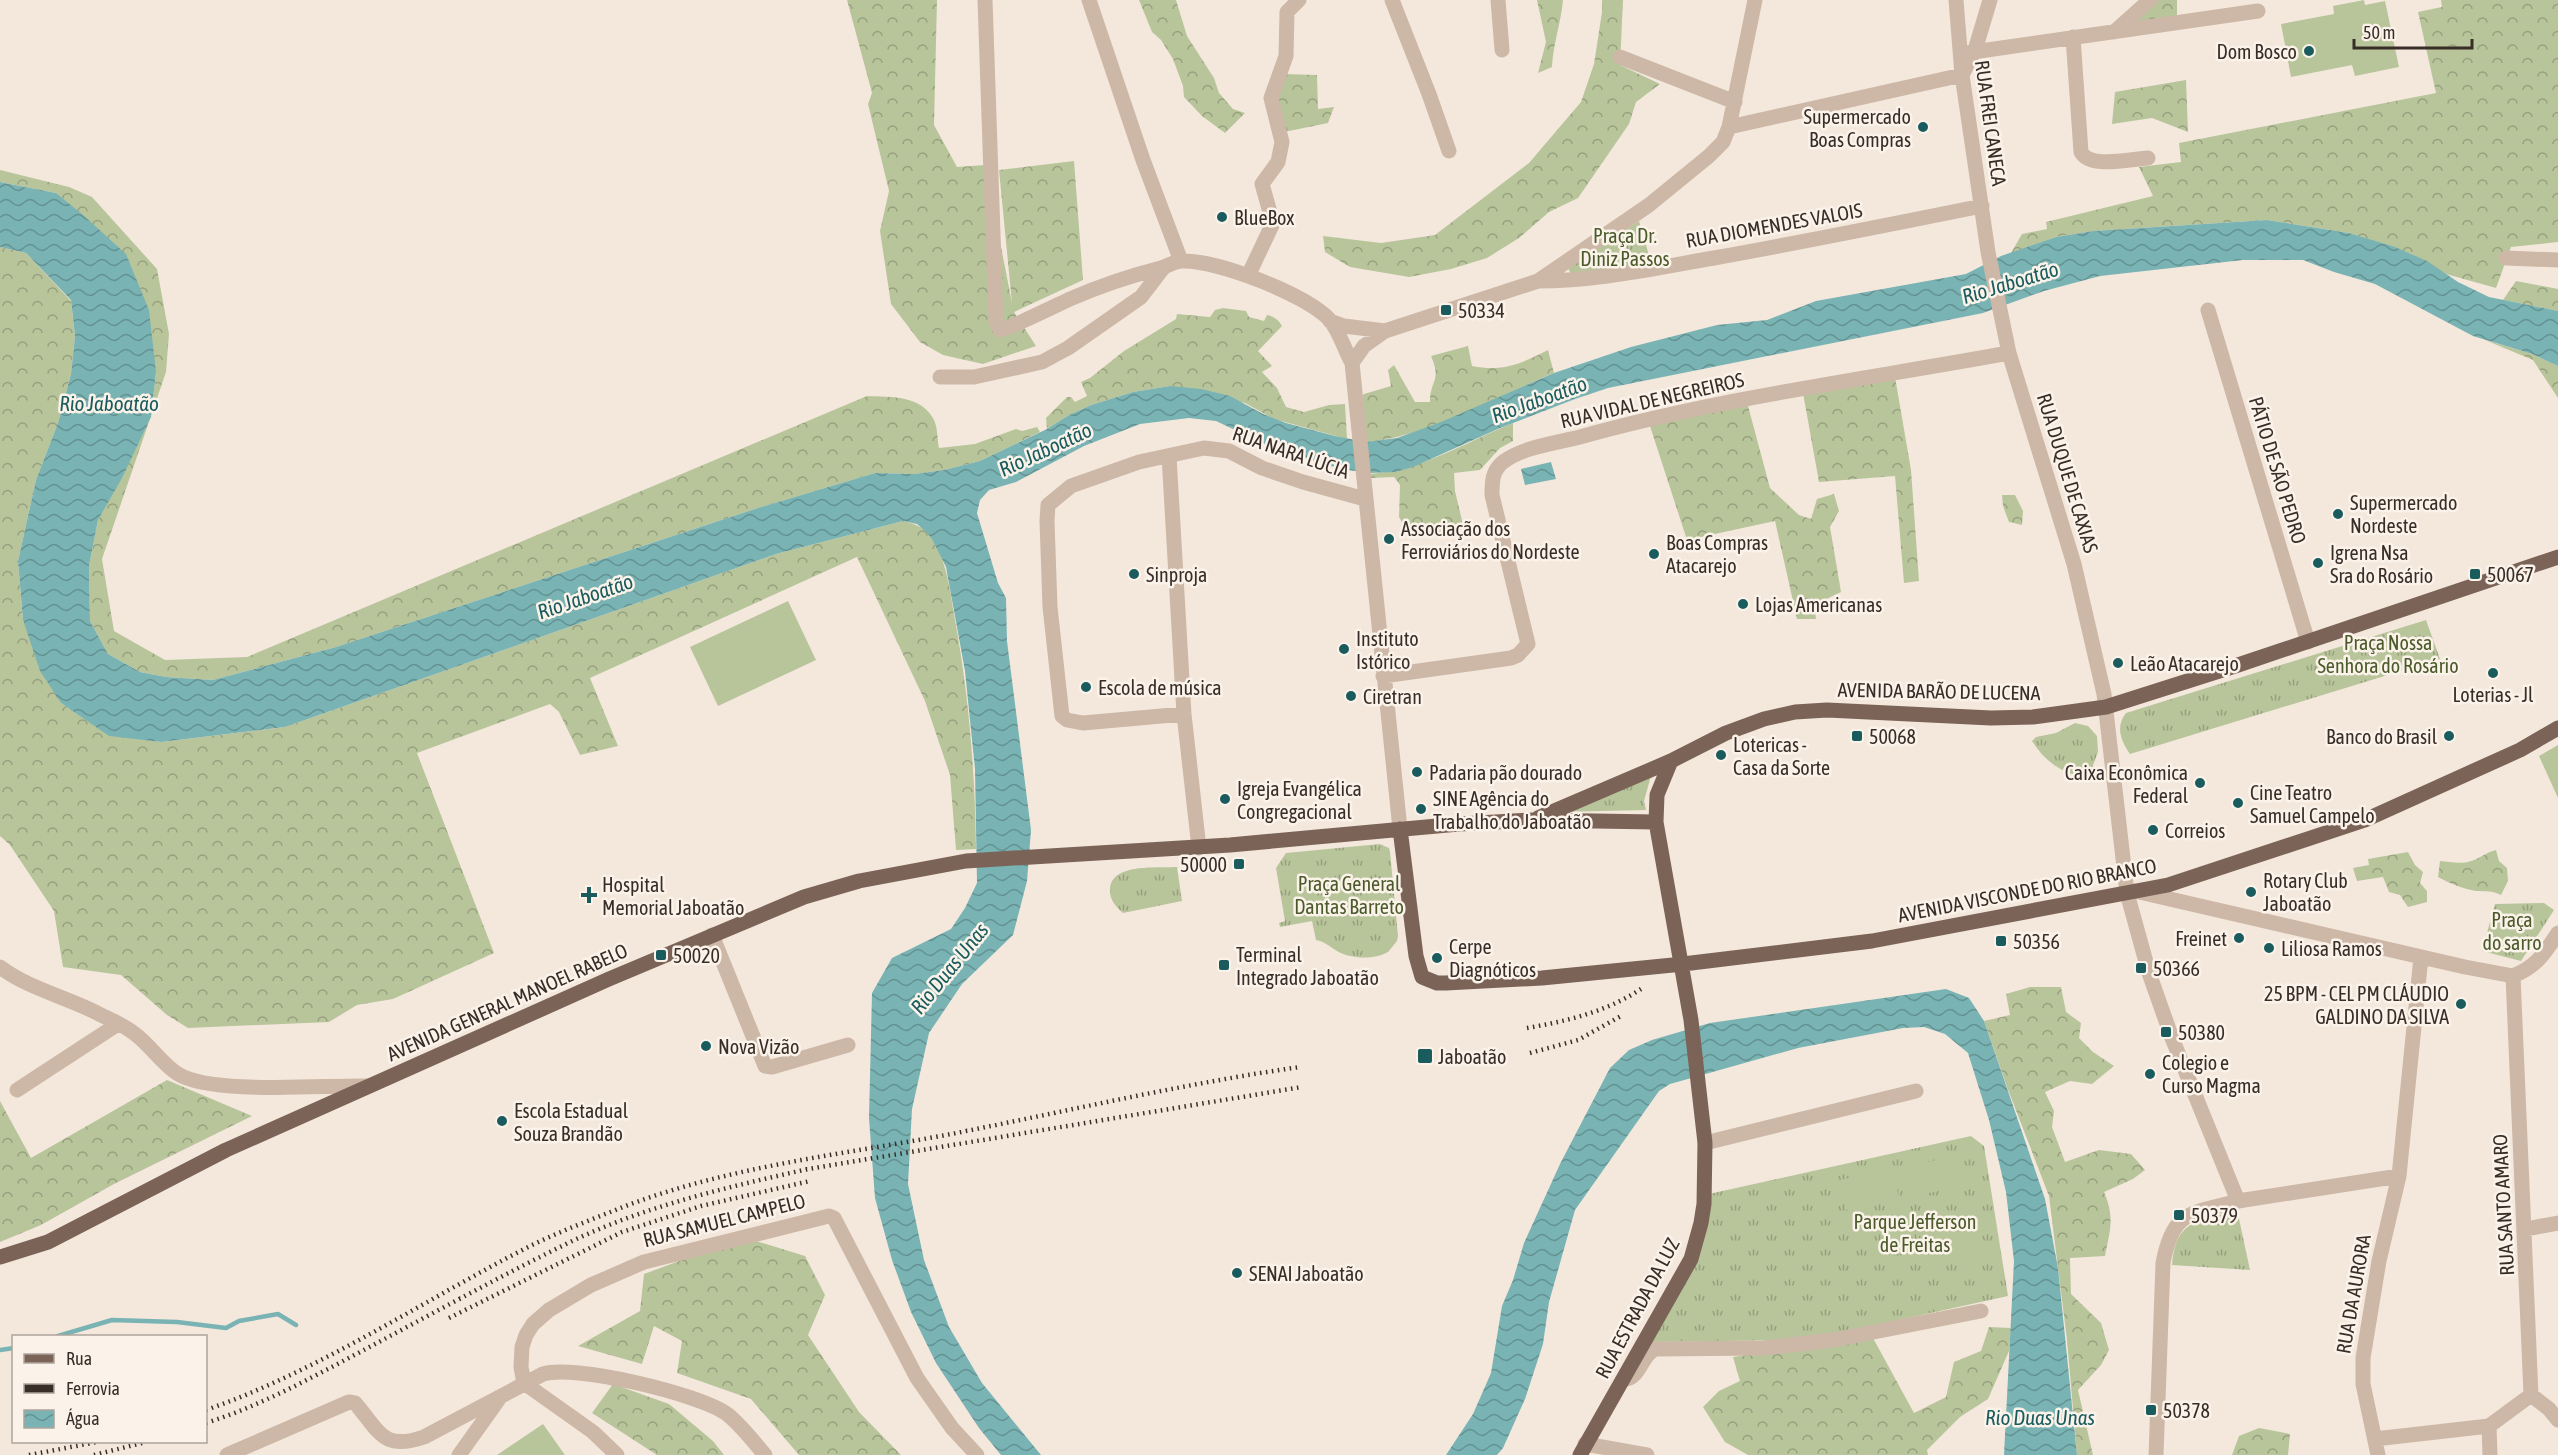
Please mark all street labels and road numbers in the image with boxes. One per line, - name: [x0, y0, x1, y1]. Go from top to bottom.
- street label: RUA FREI CANECA: [1971, 59, 2011, 188]
- street label: RUA DIOMENDES VALOIS: [1684, 198, 1864, 252]
- street label: RUA VIDAL DE NEGREIROS: [1558, 368, 1746, 432]
- street label: RUA DUQUE DE CAXIAS: [2033, 390, 2103, 556]
- street label: PÁTIO DE SÃO PEDRO: [2245, 394, 2311, 546]
- street label: RUA NARA LÚCIA: [1230, 421, 1353, 483]
- street label: AVENIDA BARÃO DE LUCENA: [1837, 678, 2041, 704]
- street label: AVENIDA VISCONDE DO RIO BRANCO: [1896, 854, 2158, 926]
- street label: AVENIDA GENERAL MANOEL RABELO: [383, 938, 631, 1066]
- street label: RUA SANTO AMARO: [2488, 1134, 2518, 1276]
- street label: RUA SAMUEL CAMPELO: [641, 1189, 807, 1251]
- street label: RUA DA AURORA: [2331, 1232, 2375, 1356]
- street label: RUA ESTRADA DA LUZ: [1590, 1234, 1684, 1382]

